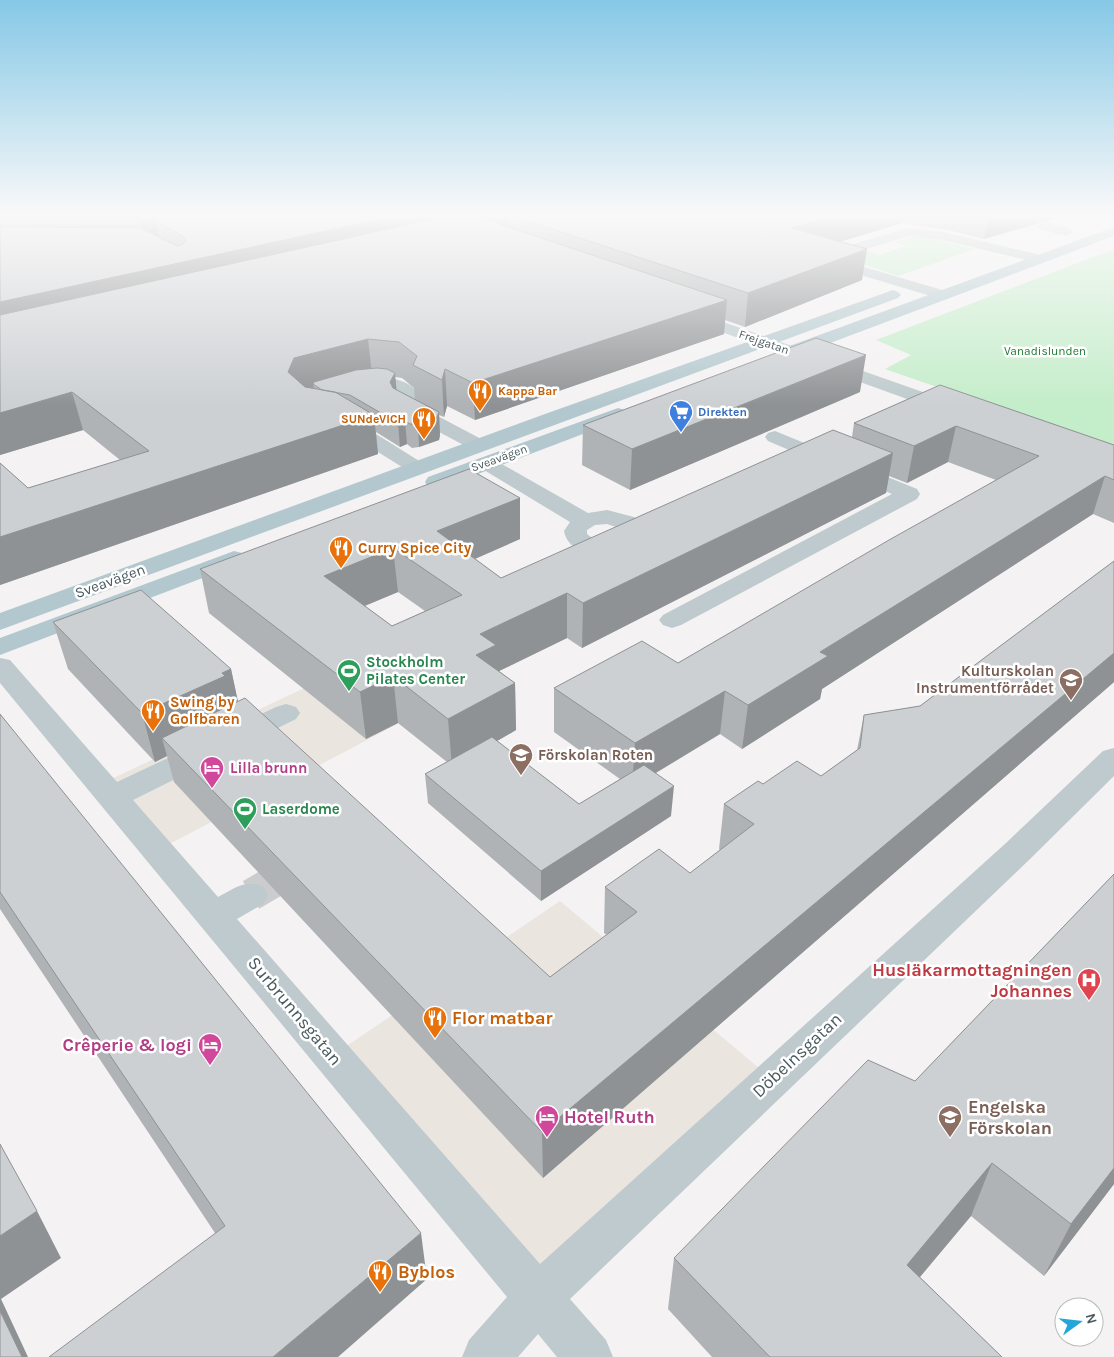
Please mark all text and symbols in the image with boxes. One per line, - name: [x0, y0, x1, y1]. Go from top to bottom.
- street label: Frejgatan: [737, 327, 791, 357]
- park label: Vanadislunden: [1004, 344, 1086, 358]
- restaurant icon: Kappa Bar: [467, 378, 493, 412]
- place label: Kappa Bar: [498, 384, 557, 398]
- supermarket icon: Direkten: [668, 399, 694, 433]
- place label: Direkten: [698, 405, 747, 419]
- restaurant icon: SUNdeVICH: [411, 406, 437, 440]
- place label: SUNdeVICH: [341, 412, 406, 426]
- street label: Sveavägen: [469, 441, 529, 475]
- restaurant icon: Curry Spice City: [328, 535, 354, 569]
- place label: Curry Spice City: [358, 539, 472, 557]
- street label: Sveavägen: [72, 560, 148, 602]
- place label: Stockholm Pilates Center: [366, 653, 465, 688]
- sports icon: Stockholm Pilates Center: [336, 658, 362, 692]
- place label: Kulturskolan Instrumentförrådet: [916, 662, 1054, 697]
- school or university icon: Kulturskolan Instrumentförrådet: [1058, 667, 1084, 701]
- place label: Swing by Golfbaren: [170, 693, 240, 728]
- restaurant icon: Swing by Golfbaren: [140, 698, 166, 732]
- school or university icon: Förskolan Roten: [508, 742, 534, 776]
- place label: Förskolan Roten: [538, 746, 653, 764]
- hotel icon: Lilla brunn: [199, 755, 225, 789]
- place label: Lilla brunn: [230, 759, 307, 777]
- sports icon: Laserdome: [232, 796, 258, 830]
- place label: Laserdome: [262, 800, 340, 818]
- street label: Surbrunnsgatan: [243, 952, 347, 1070]
- place label: Husläkarmottagningen Johannes: [872, 959, 1072, 1002]
- hospital icon: Husläkarmottagningen Johannes: [1076, 967, 1102, 1001]
- restaurant icon: Flor matbar: [422, 1005, 448, 1039]
- place label: Flor matbar: [452, 1007, 553, 1029]
- street label: Döbelnsgatan: [748, 1008, 846, 1102]
- hotel icon: Crêperie & logi: [197, 1032, 223, 1066]
- place label: Crêperie & logi: [62, 1034, 192, 1056]
- place label: Engelska Förskolan: [968, 1096, 1052, 1139]
- hotel icon: Hotel Ruth: [534, 1104, 560, 1138]
- school or university icon: Engelska Förskolan: [937, 1104, 963, 1138]
- place label: Hotel Ruth: [564, 1106, 655, 1128]
- restaurant icon: Byblos: [367, 1259, 393, 1293]
- place label: Byblos: [398, 1261, 455, 1283]
- north arrow: [1054, 1297, 1104, 1347]
- text: N: [1082, 1312, 1101, 1326]

